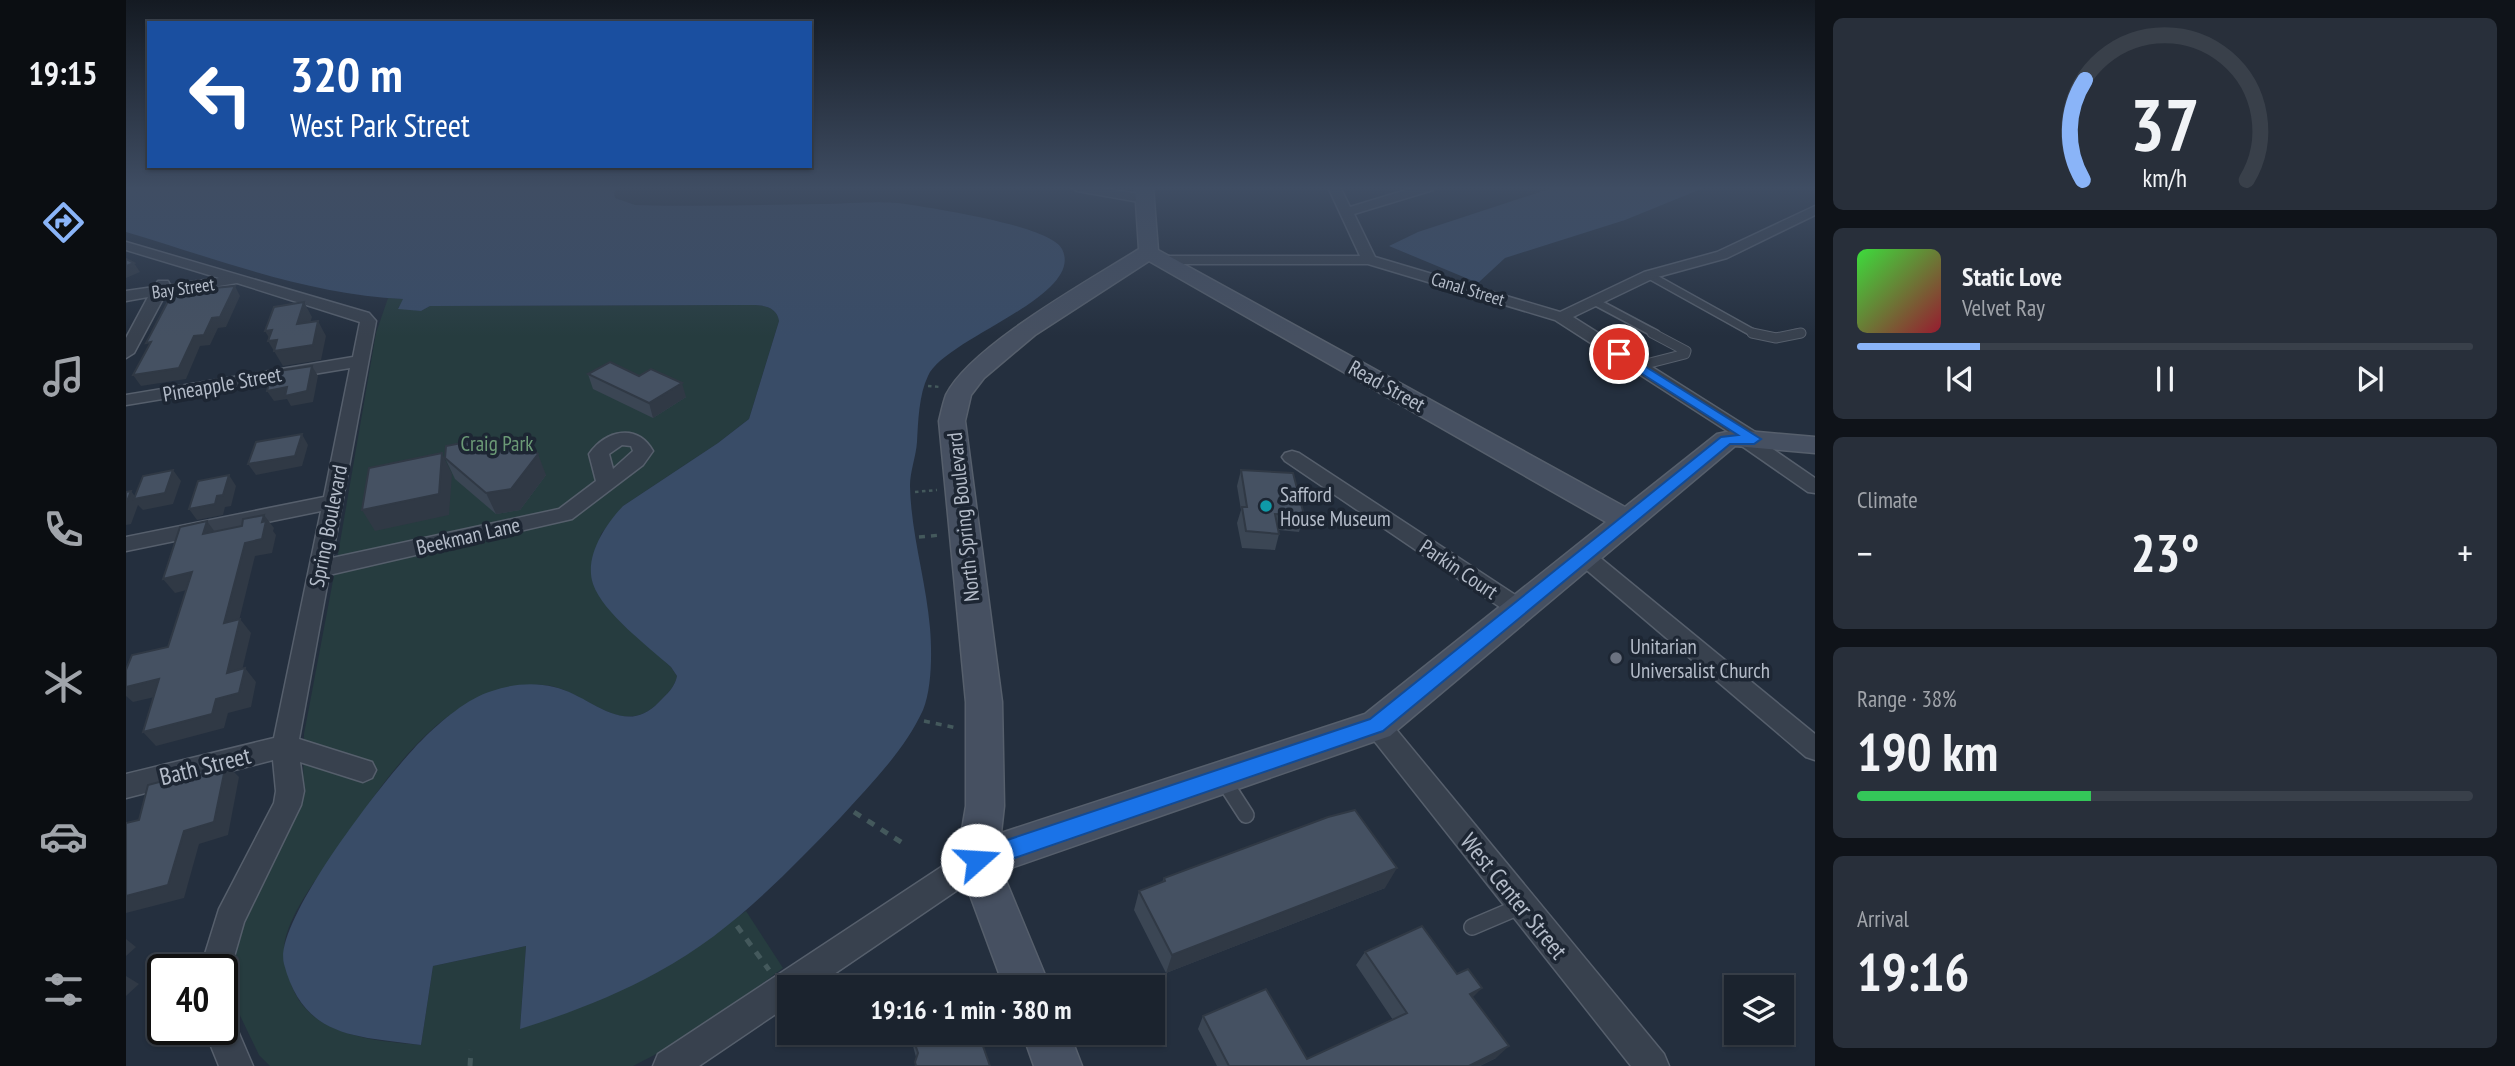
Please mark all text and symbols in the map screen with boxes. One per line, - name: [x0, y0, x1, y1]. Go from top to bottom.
- text: 320 m: [290, 42, 403, 106]
- icon: left: [175, 49, 266, 140]
- text: 19:15: [28, 52, 98, 94]
- text: 37: [2130, 76, 2200, 170]
- text: West Park Street: [290, 104, 470, 146]
- text: km/h: [2143, 162, 2187, 194]
- icon: directions: [39, 198, 88, 247]
- text: Static Love: [1962, 260, 2062, 293]
- street label: Canal Street: [1428, 267, 1508, 311]
- street label: Bay Street: [150, 272, 216, 304]
- text: Velvet Ray: [1962, 293, 2045, 322]
- pin: [1589, 324, 1649, 384]
- icon: arrive: [1600, 335, 1638, 373]
- icon: music: [39, 352, 88, 401]
- street label: Read Street: [1344, 354, 1430, 418]
- street label: Pineapple Street: [161, 360, 284, 408]
- icon: previous: [1941, 360, 1979, 398]
- icon: pause: [2146, 360, 2184, 398]
- icon: next: [2351, 360, 2389, 398]
- park label: Craig Park: [461, 430, 533, 457]
- street label: North Spring Boulevard: [941, 431, 985, 603]
- street label: Spring Boulevard: [303, 463, 353, 589]
- place label: Safford House Museum: [1280, 481, 1391, 532]
- text: Climate: [1857, 485, 1918, 514]
- marker: Safford House Museum: [1258, 498, 1274, 514]
- icon: phone: [39, 505, 88, 554]
- street label: Beekman Lane: [413, 511, 523, 561]
- text: 23°: [2131, 519, 2199, 586]
- text: −: [1857, 528, 1873, 577]
- text: +: [2457, 528, 2473, 577]
- street label: Parkin Court: [1415, 533, 1503, 605]
- place label: Unitarian Universalist Church: [1630, 633, 1770, 684]
- marker: Unitarian Universalist Church: [1608, 650, 1624, 666]
- icon: climate: [39, 658, 88, 707]
- text: Range · 38%: [1857, 684, 1957, 713]
- text: 190 km: [1857, 718, 1998, 785]
- street label: Bath Street: [156, 740, 254, 792]
- icon: car: [39, 812, 88, 861]
- position arrow: [940, 823, 1014, 897]
- street label: West Center Street: [1454, 827, 1575, 966]
- text: Arrival: [1857, 904, 1909, 933]
- text: 19:16: [1857, 938, 1969, 1005]
- speed limit sign: 40: [147, 954, 238, 1045]
- icon: filters: [39, 965, 88, 1014]
- map controls: [1724, 975, 1794, 1045]
- button: layers: [1724, 975, 1794, 1045]
- text: 19:16 · 1 min · 380 m: [871, 993, 1071, 1026]

